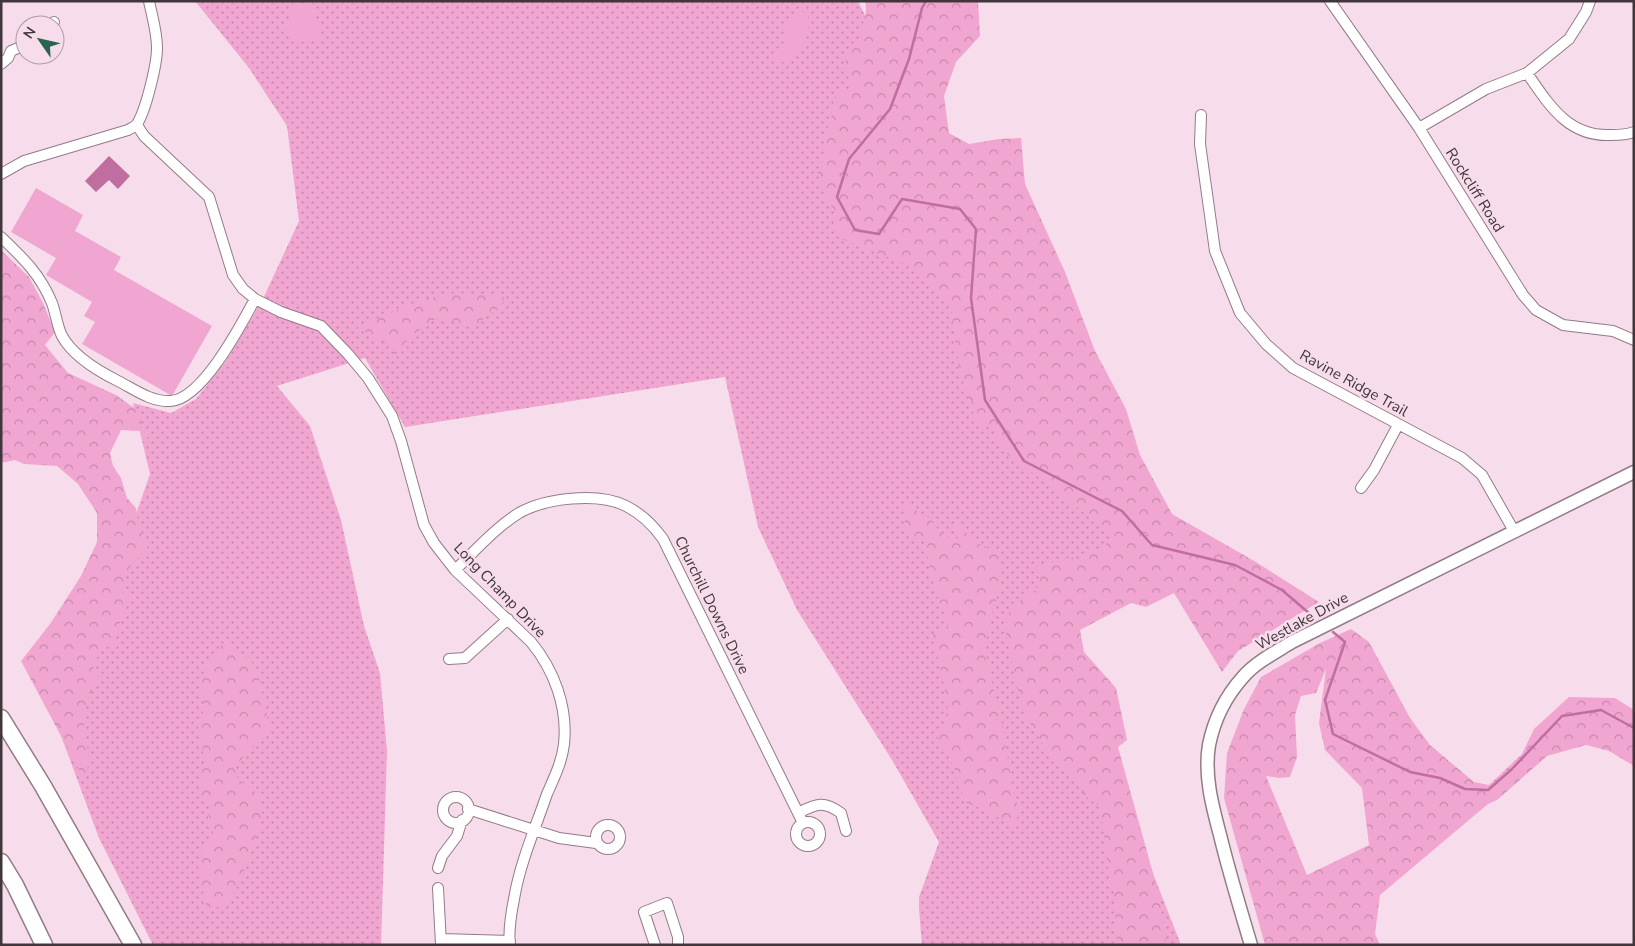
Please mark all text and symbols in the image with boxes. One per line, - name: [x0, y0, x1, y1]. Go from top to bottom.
- north arrow: [15, 15, 65, 65]
- text: N: [19, 23, 40, 43]
- street label: Rockcliff Road: [1441, 144, 1509, 236]
- street label: Ravine Ridge Trail: [1296, 345, 1412, 421]
- street label: Churchill Downs Drive: [670, 533, 754, 677]
- street label: Long Champ Drive: [449, 538, 551, 642]
- street label: Westlake Drive: [1252, 587, 1352, 655]

